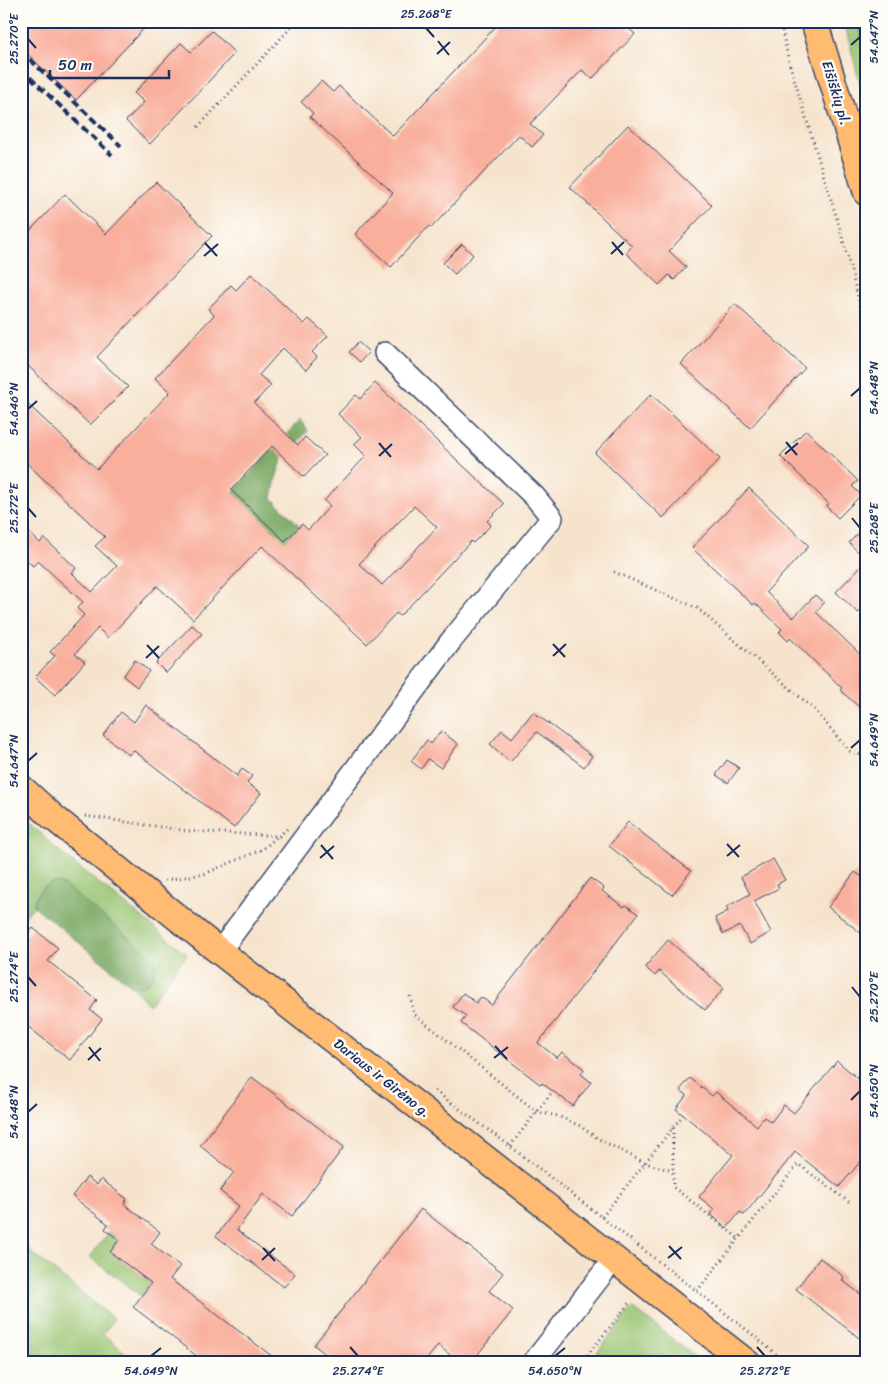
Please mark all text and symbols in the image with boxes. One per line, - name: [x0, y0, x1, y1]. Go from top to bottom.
- text: 25.268°E: [401, 3, 453, 25]
- text: 54.647°N: [863, 10, 885, 64]
- text: 25.270°E: [3, 12, 25, 65]
- scale bar: [50, 48, 169, 80]
- text: 50 m: [58, 52, 93, 78]
- street label: Eišiškių pl.: [814, 58, 858, 128]
- text: 54.648°N: [863, 361, 885, 415]
- text: 54.646°N: [3, 382, 25, 436]
- text: 25.272°E: [3, 481, 25, 533]
- text: 25.268°E: [863, 501, 885, 553]
- text: 54.649°N: [863, 713, 885, 767]
- text: 54.647°N: [3, 734, 25, 788]
- text: 25.274°E: [3, 950, 25, 1002]
- text: 25.270°E: [863, 970, 885, 1023]
- street label: Dariaus ir Girėno g.: [328, 1032, 436, 1124]
- text: 54.650°N: [863, 1063, 885, 1118]
- text: 54.648°N: [3, 1085, 25, 1139]
- text: 54.649°N: [124, 1360, 178, 1382]
- text: 25.274°E: [333, 1360, 385, 1382]
- text: 54.650°N: [528, 1360, 583, 1382]
- text: 25.272°E: [740, 1360, 792, 1382]

